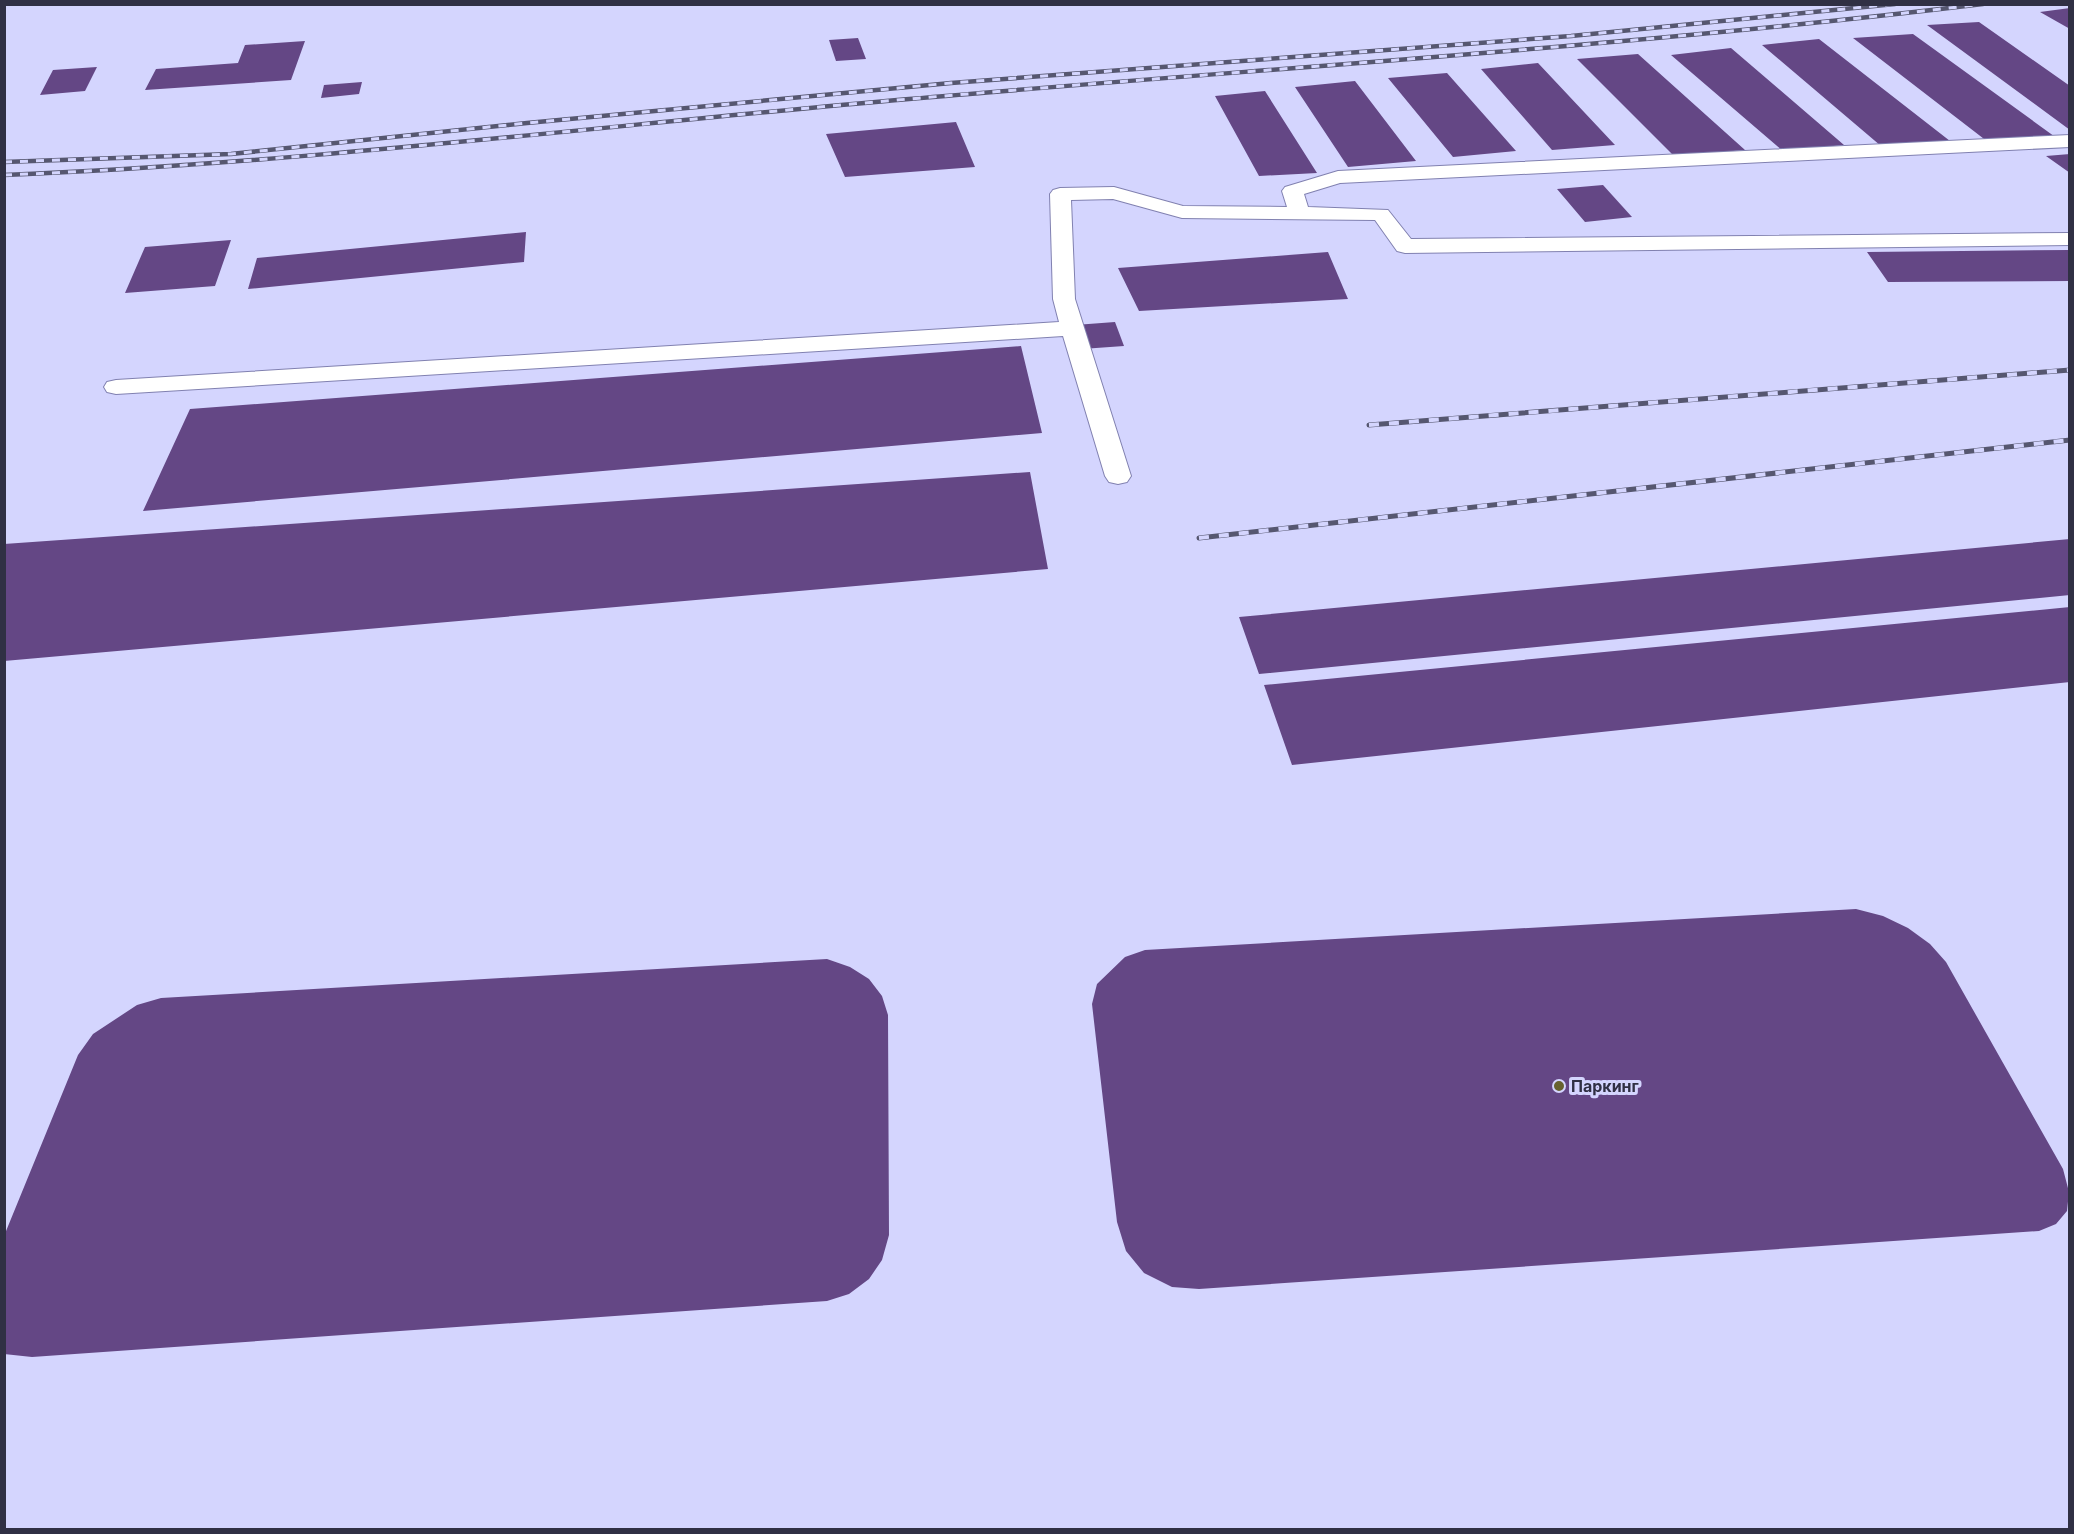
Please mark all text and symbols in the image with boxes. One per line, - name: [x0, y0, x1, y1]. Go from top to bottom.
- place label: Паркинг: [1571, 1076, 1639, 1096]
- marker: Паркинг: [1552, 1079, 1566, 1093]

